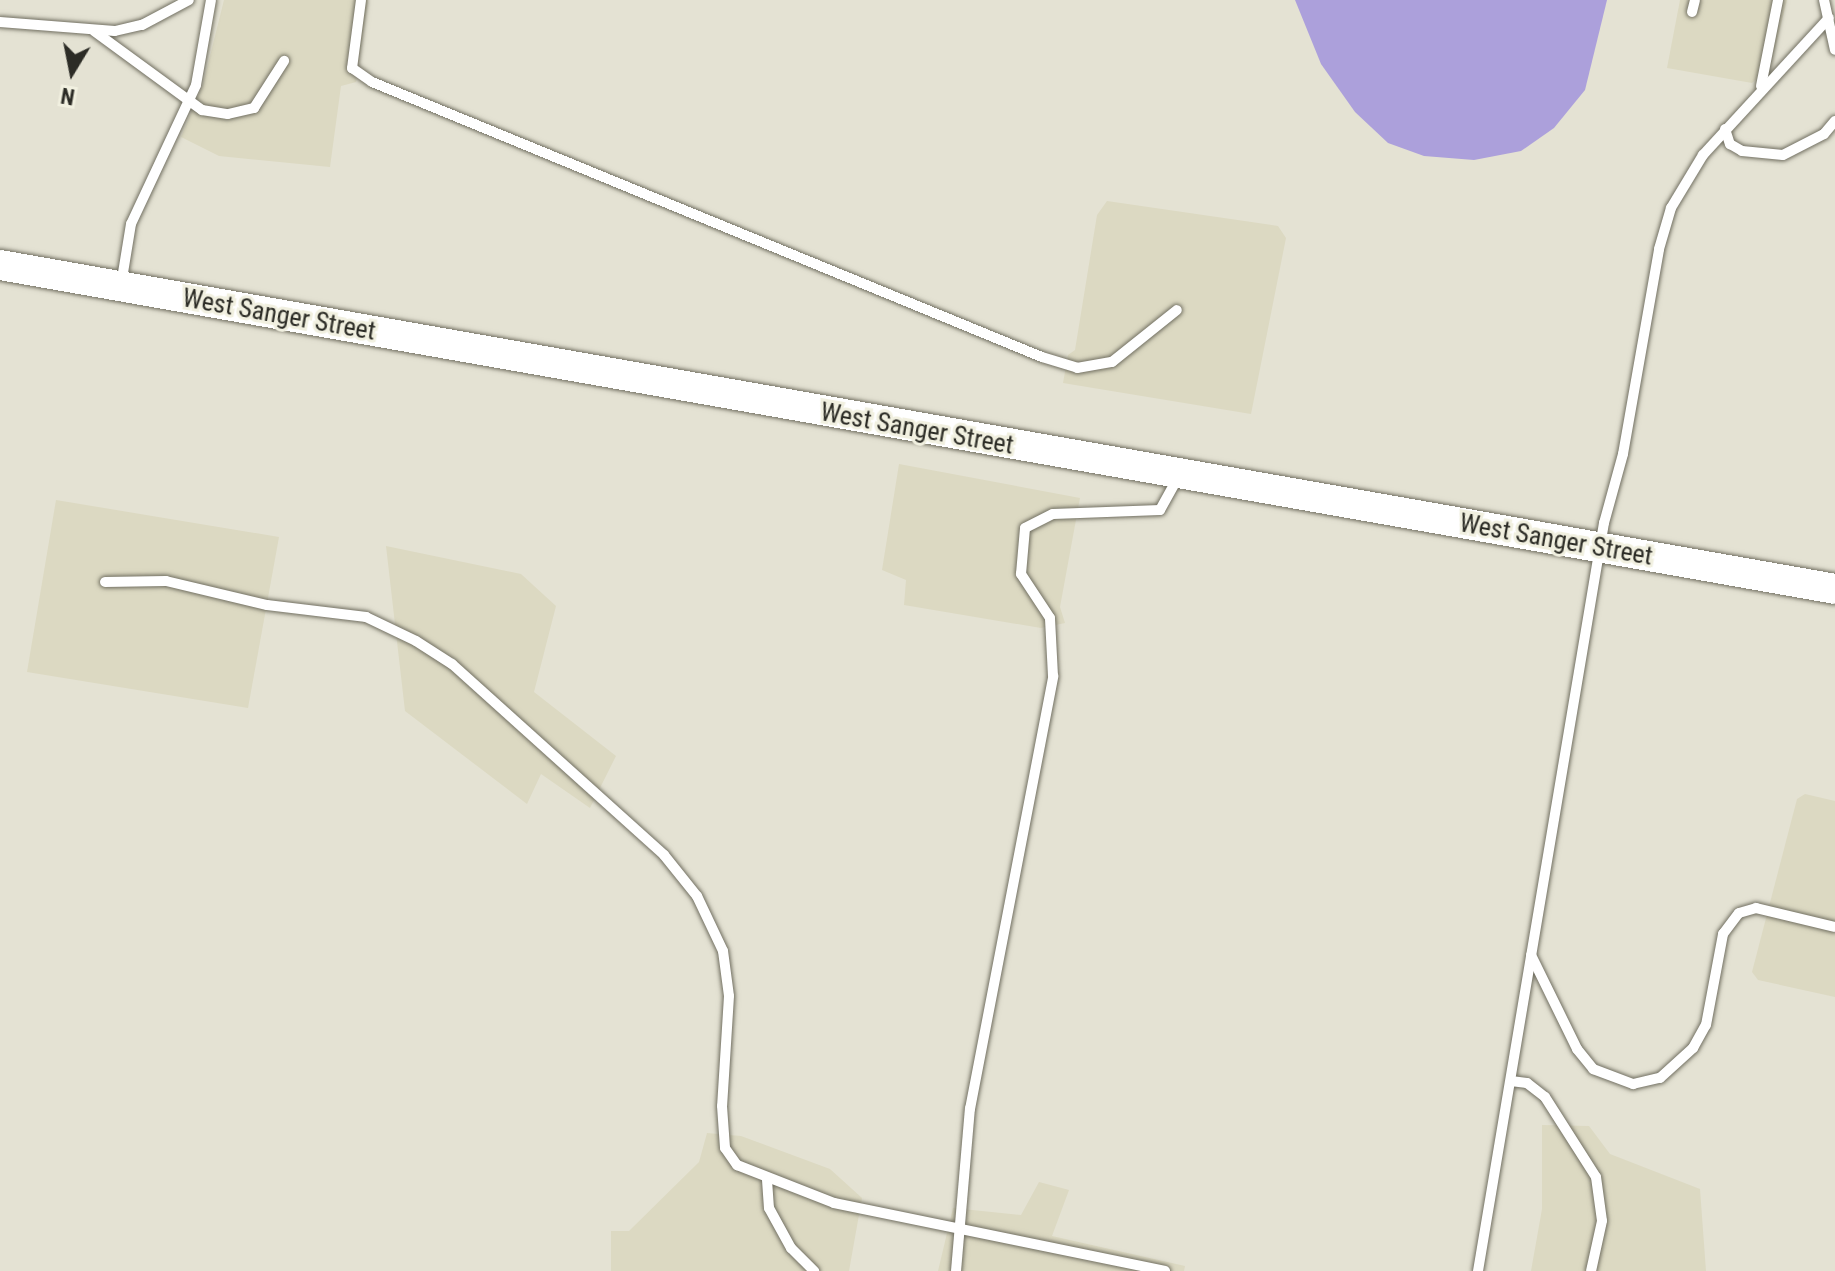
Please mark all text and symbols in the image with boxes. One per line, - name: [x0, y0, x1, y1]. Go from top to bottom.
- north arrow: [32, 32, 112, 112]
- text: N: [59, 83, 77, 110]
- street label: West Sanger Street: [180, 283, 378, 347]
- street label: West Sanger Street: [818, 397, 1016, 461]
- street label: West Sanger Street: [1457, 508, 1655, 572]

